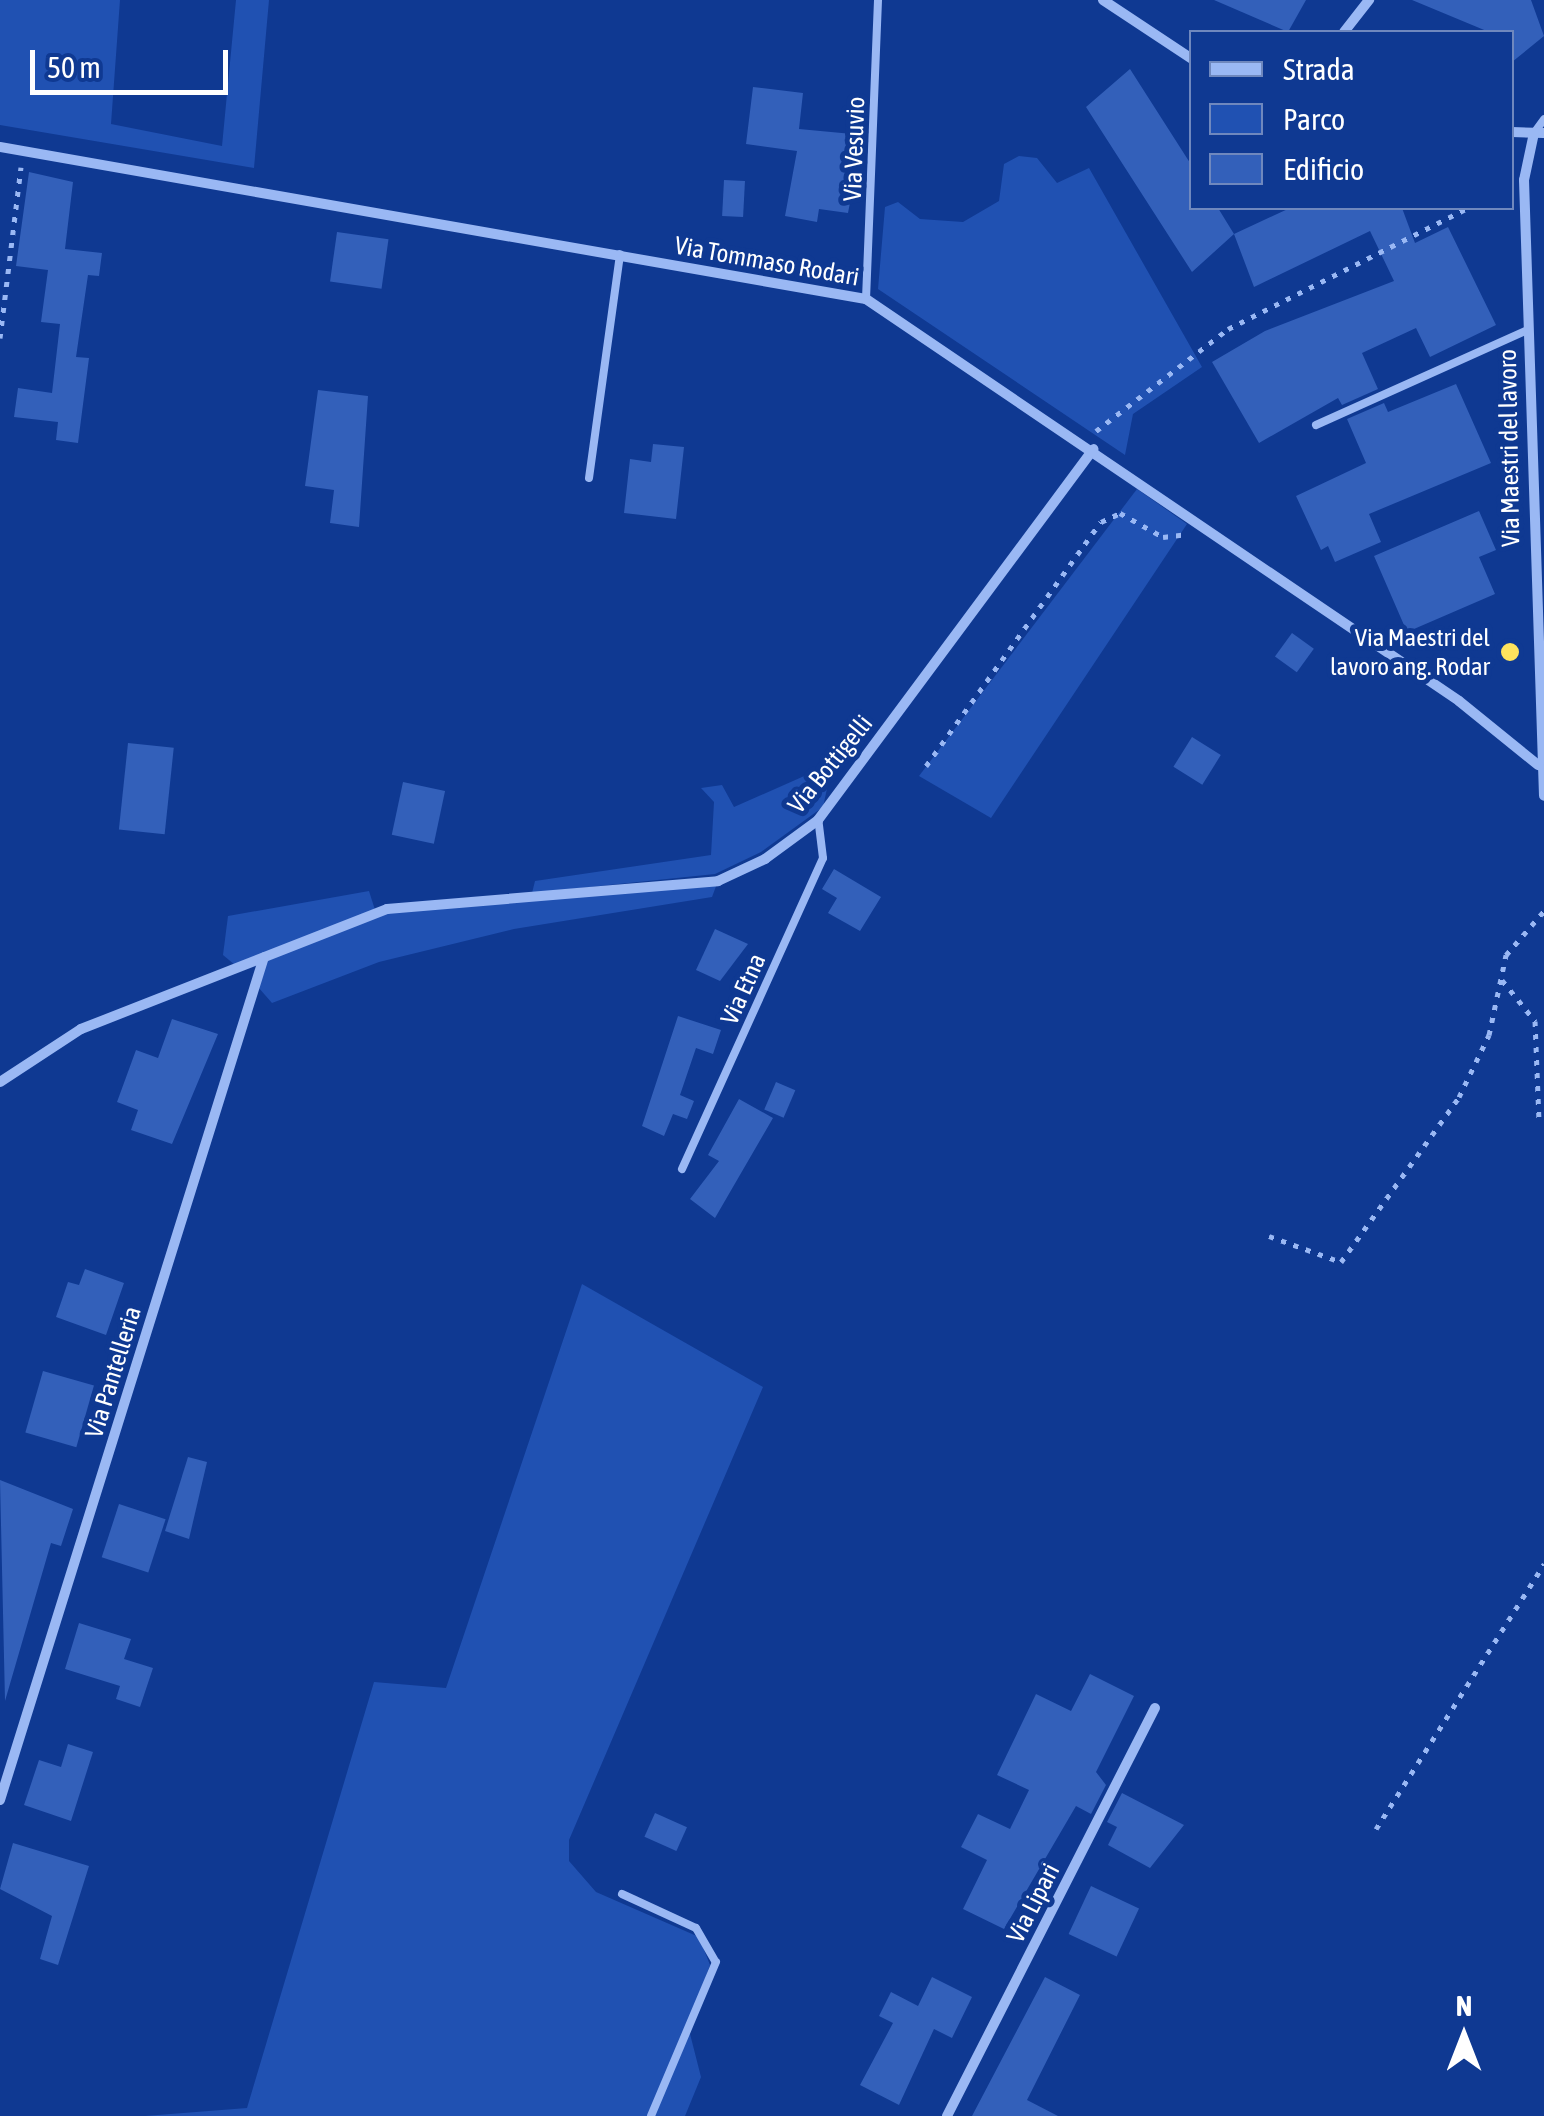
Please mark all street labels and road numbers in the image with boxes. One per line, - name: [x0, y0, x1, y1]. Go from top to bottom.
- street label: Via Vesuvio: [837, 96, 871, 202]
- street label: Via Tommaso Rodari: [672, 230, 862, 292]
- street label: Via Maestri del lavoro: [1492, 349, 1526, 547]
- street label: Via Bottigelli: [781, 709, 879, 819]
- street label: Via Etna: [714, 949, 772, 1029]
- street label: Via Pantelleria: [79, 1303, 147, 1441]
- street label: Via Lipari: [1000, 1858, 1066, 1948]

